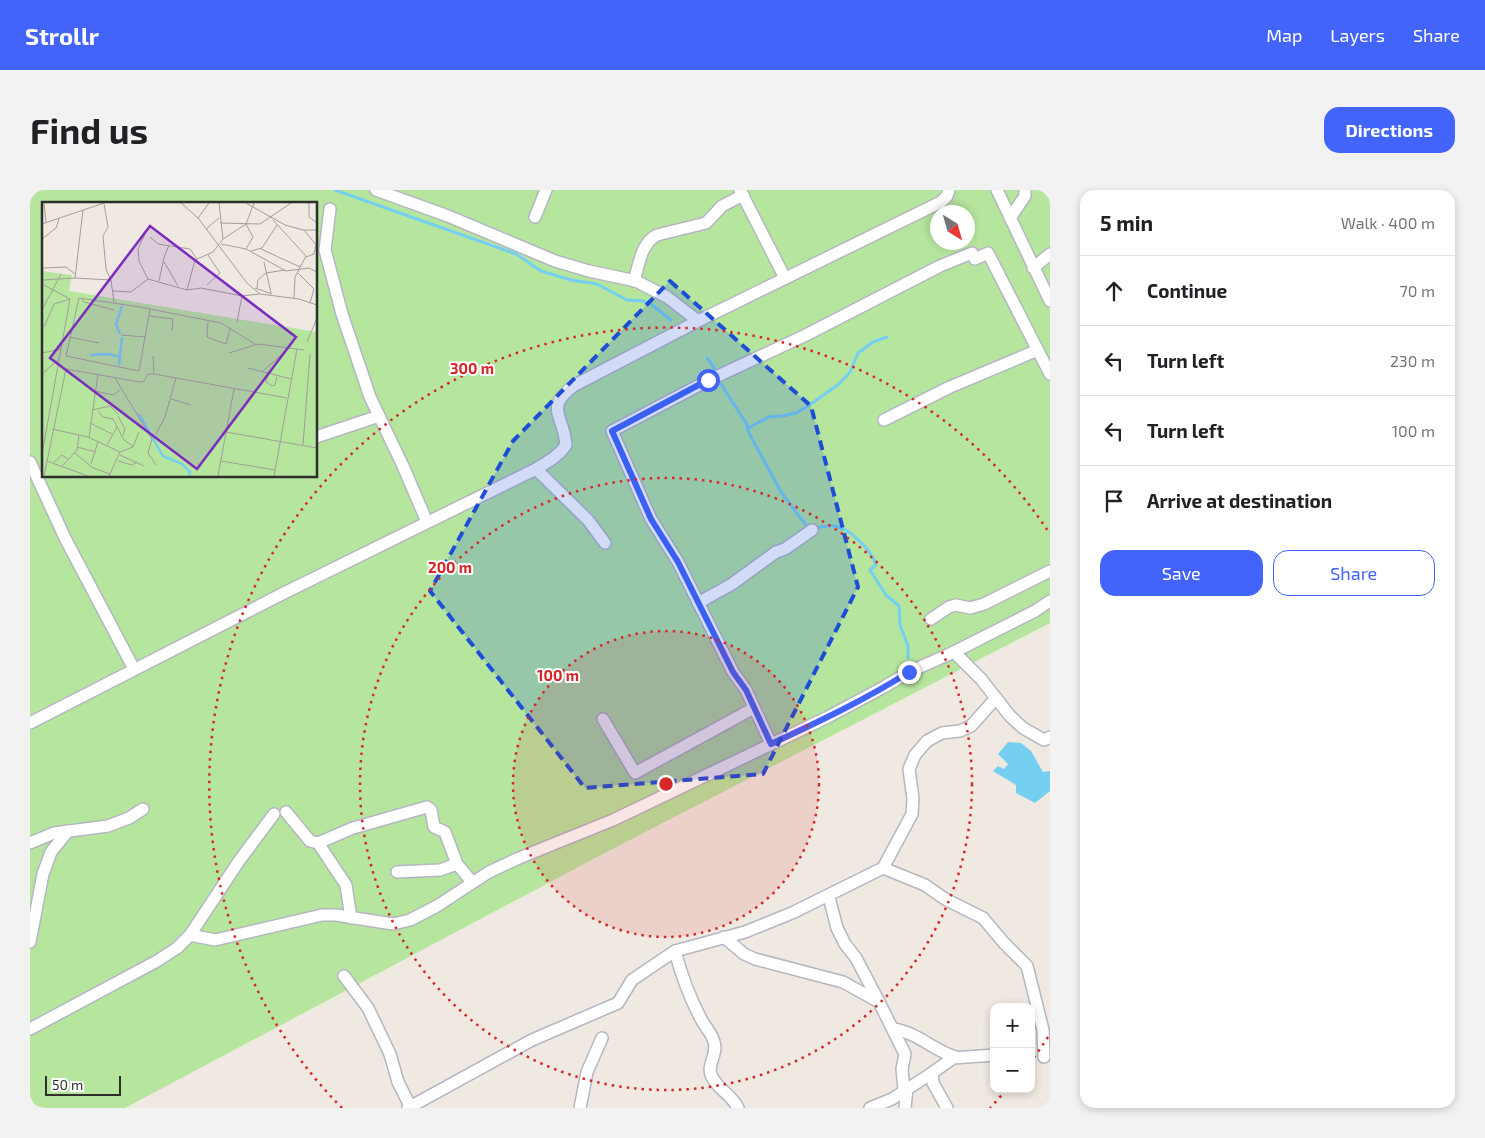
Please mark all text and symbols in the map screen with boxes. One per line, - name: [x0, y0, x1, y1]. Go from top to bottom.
- text: Strollr: [25, 21, 99, 50]
- text: Map: [1266, 24, 1302, 46]
- text: Layers: [1330, 24, 1385, 46]
- text: Share: [1413, 24, 1460, 46]
- button: Directions: [1324, 107, 1455, 153]
- text: Find us: [30, 109, 148, 151]
- inset map: [42, 202, 318, 478]
- north arrow: [930, 205, 975, 250]
- text: 5 min: [1100, 210, 1153, 235]
- text: Walk · 400 m: [1341, 213, 1435, 232]
- icon: ahead: [1100, 277, 1128, 305]
- text: Continue: [1147, 279, 1227, 302]
- text: 70 m: [1400, 281, 1435, 300]
- icon: left: [1100, 347, 1128, 375]
- text: Turn left: [1147, 349, 1224, 372]
- text: 230 m: [1390, 351, 1435, 370]
- text: 300 m: [450, 359, 494, 377]
- route start: [697, 369, 720, 392]
- icon: left: [1100, 417, 1128, 445]
- text: Turn left: [1147, 419, 1224, 442]
- text: 100 m: [1392, 421, 1435, 440]
- icon: arrive: [1100, 487, 1128, 515]
- text: Arrive at destination: [1147, 489, 1332, 512]
- button: Save: [1100, 550, 1263, 596]
- button: Share: [1273, 550, 1435, 596]
- text: 200 m: [428, 558, 472, 576]
- route end: [898, 661, 921, 684]
- text: 100 m: [537, 666, 579, 684]
- centre of rings: [657, 775, 675, 793]
- map controls: [990, 1003, 1035, 1093]
- button: +: [990, 1003, 1035, 1048]
- button: −: [990, 1048, 1035, 1093]
- scale bar: [45, 1073, 121, 1096]
- text: 50 m: [52, 1076, 83, 1093]

